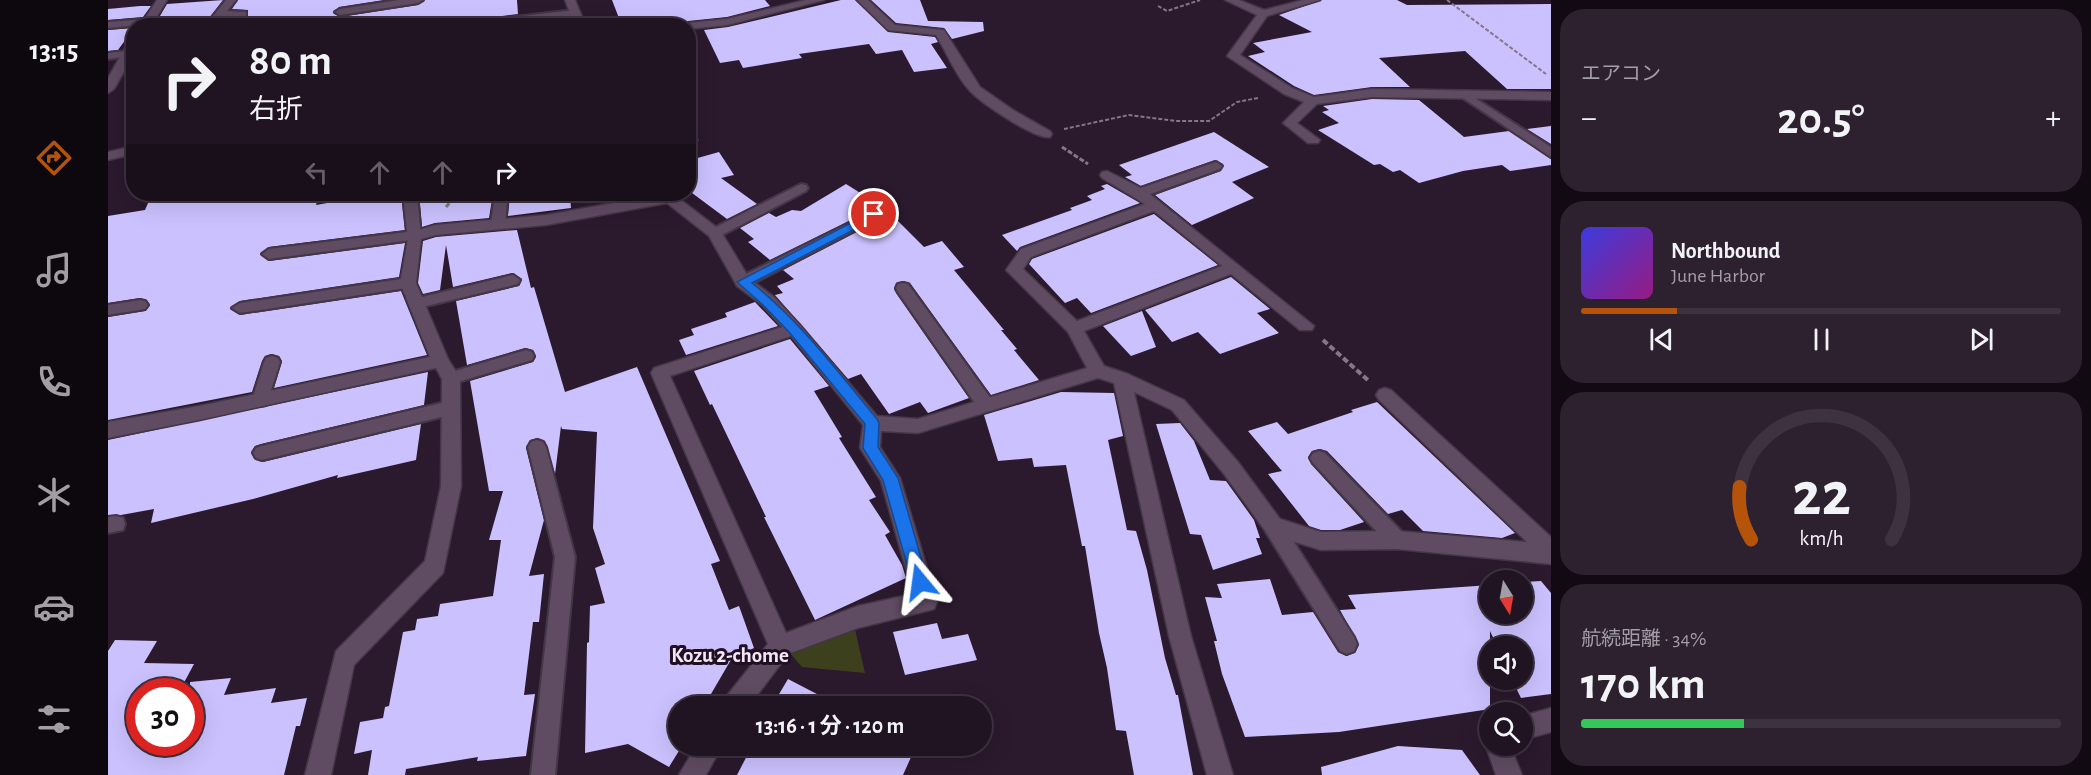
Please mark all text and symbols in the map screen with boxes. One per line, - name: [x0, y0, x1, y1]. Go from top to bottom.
- text: 13:15: [30, 37, 78, 64]
- text: 80 m: [249, 40, 332, 82]
- icon: right: [150, 42, 228, 120]
- text: エアコン: [1581, 64, 1661, 84]
- text: 右折: [249, 96, 303, 123]
- text: 20.5°: [1777, 97, 1865, 142]
- text: −: [1581, 102, 1597, 135]
- text: +: [2045, 102, 2061, 135]
- icon: directions: [33, 137, 75, 179]
- icon: left: [300, 156, 333, 189]
- icon: ahead: [363, 156, 396, 189]
- icon: ahead: [426, 156, 459, 189]
- icon: right: [489, 156, 522, 189]
- pin: [848, 188, 899, 239]
- icon: arrive: [857, 197, 890, 230]
- text: Northbound: [1671, 240, 1780, 262]
- icon: music: [33, 249, 75, 291]
- text: June Harbor: [1671, 266, 1765, 286]
- icon: previous: [1645, 323, 1678, 356]
- icon: pause: [1805, 323, 1838, 356]
- icon: next: [1965, 323, 1998, 356]
- icon: phone: [33, 361, 75, 403]
- text: 22: [1792, 464, 1850, 526]
- icon: climate: [33, 474, 75, 516]
- text: km/h: [1799, 529, 1843, 550]
- position arrow: [888, 550, 952, 614]
- north arrow: [1479, 570, 1533, 624]
- map controls: [1479, 570, 1533, 756]
- icon: car: [33, 586, 75, 628]
- text: 航続距離 · 34%: [1581, 629, 1707, 649]
- button: sound: [1479, 636, 1533, 690]
- district label: Kozu 2-chome: [671, 645, 789, 666]
- text: 170 km: [1581, 662, 1705, 707]
- speed limit sign: 30: [126, 678, 204, 756]
- icon: filters: [33, 698, 75, 740]
- button: search: [1479, 702, 1533, 756]
- text: 13:16 · 1 分 · 120 m: [756, 715, 904, 737]

